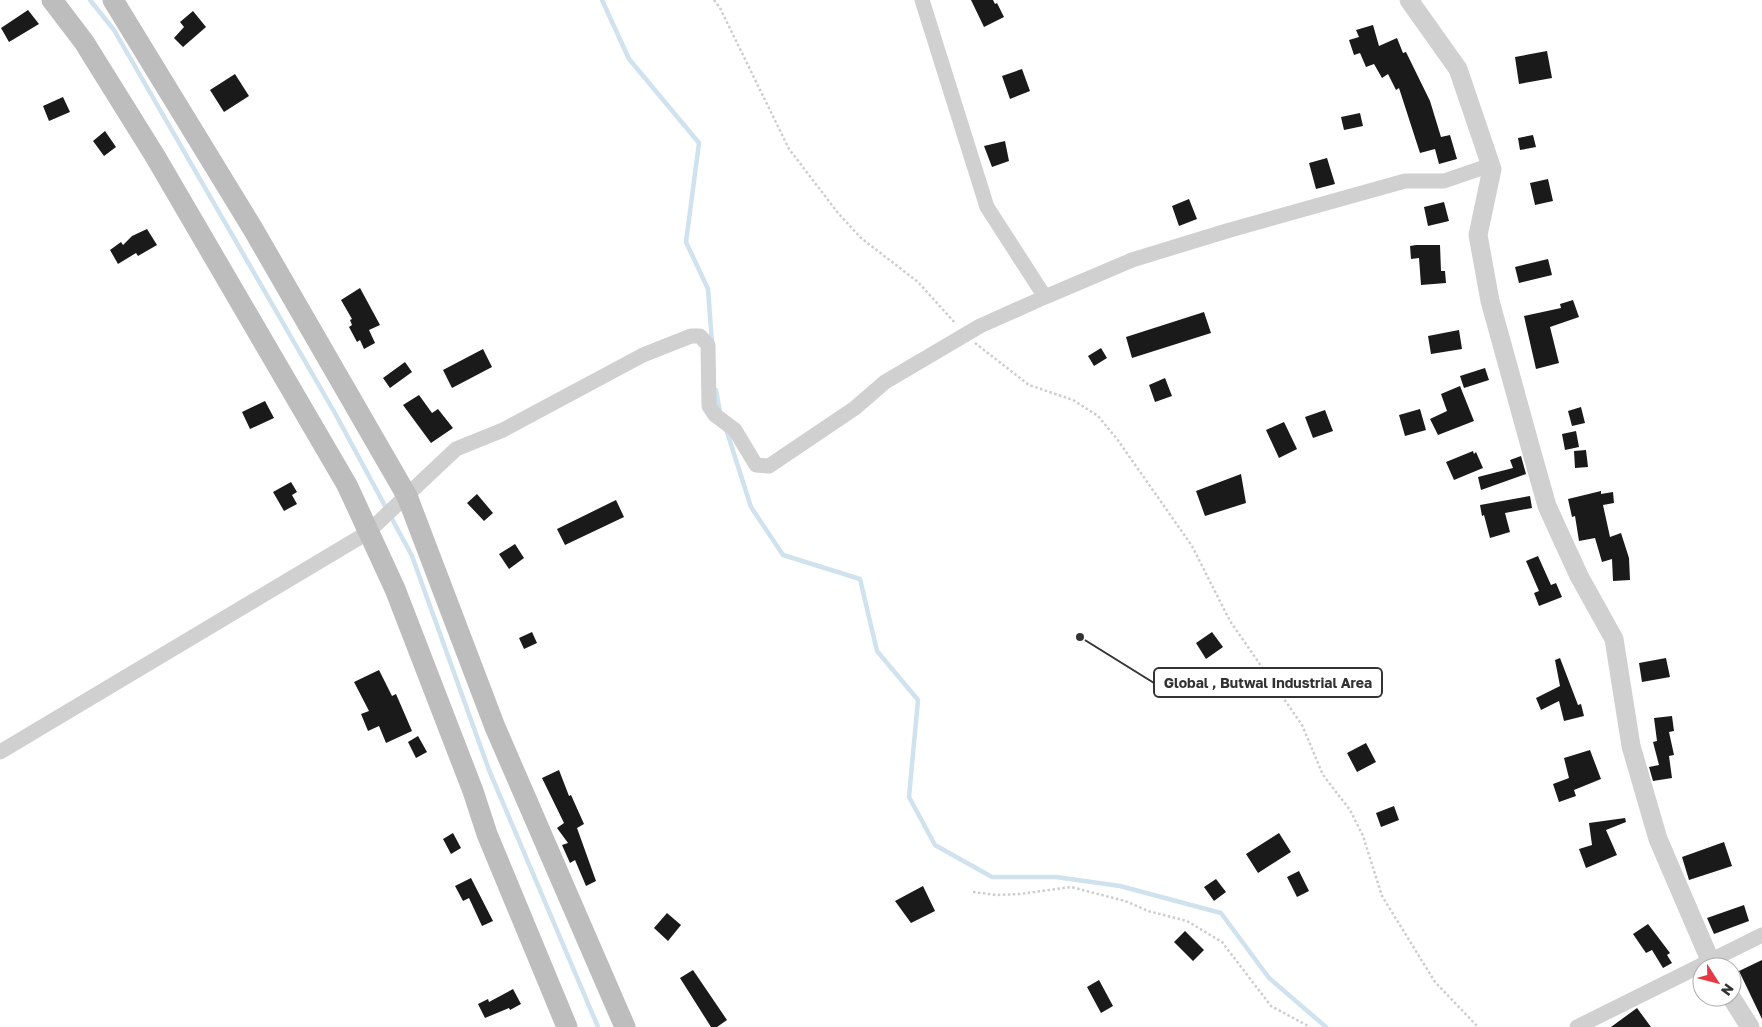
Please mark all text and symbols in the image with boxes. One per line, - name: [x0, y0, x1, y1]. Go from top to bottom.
- callout: Global , Butwal Industrial Area: [1154, 668, 1382, 697]
- text: Global , Butwal Industrial Area: [1164, 674, 1372, 691]
- north arrow: [1692, 957, 1742, 1007]
- text: N: [1718, 981, 1738, 999]

